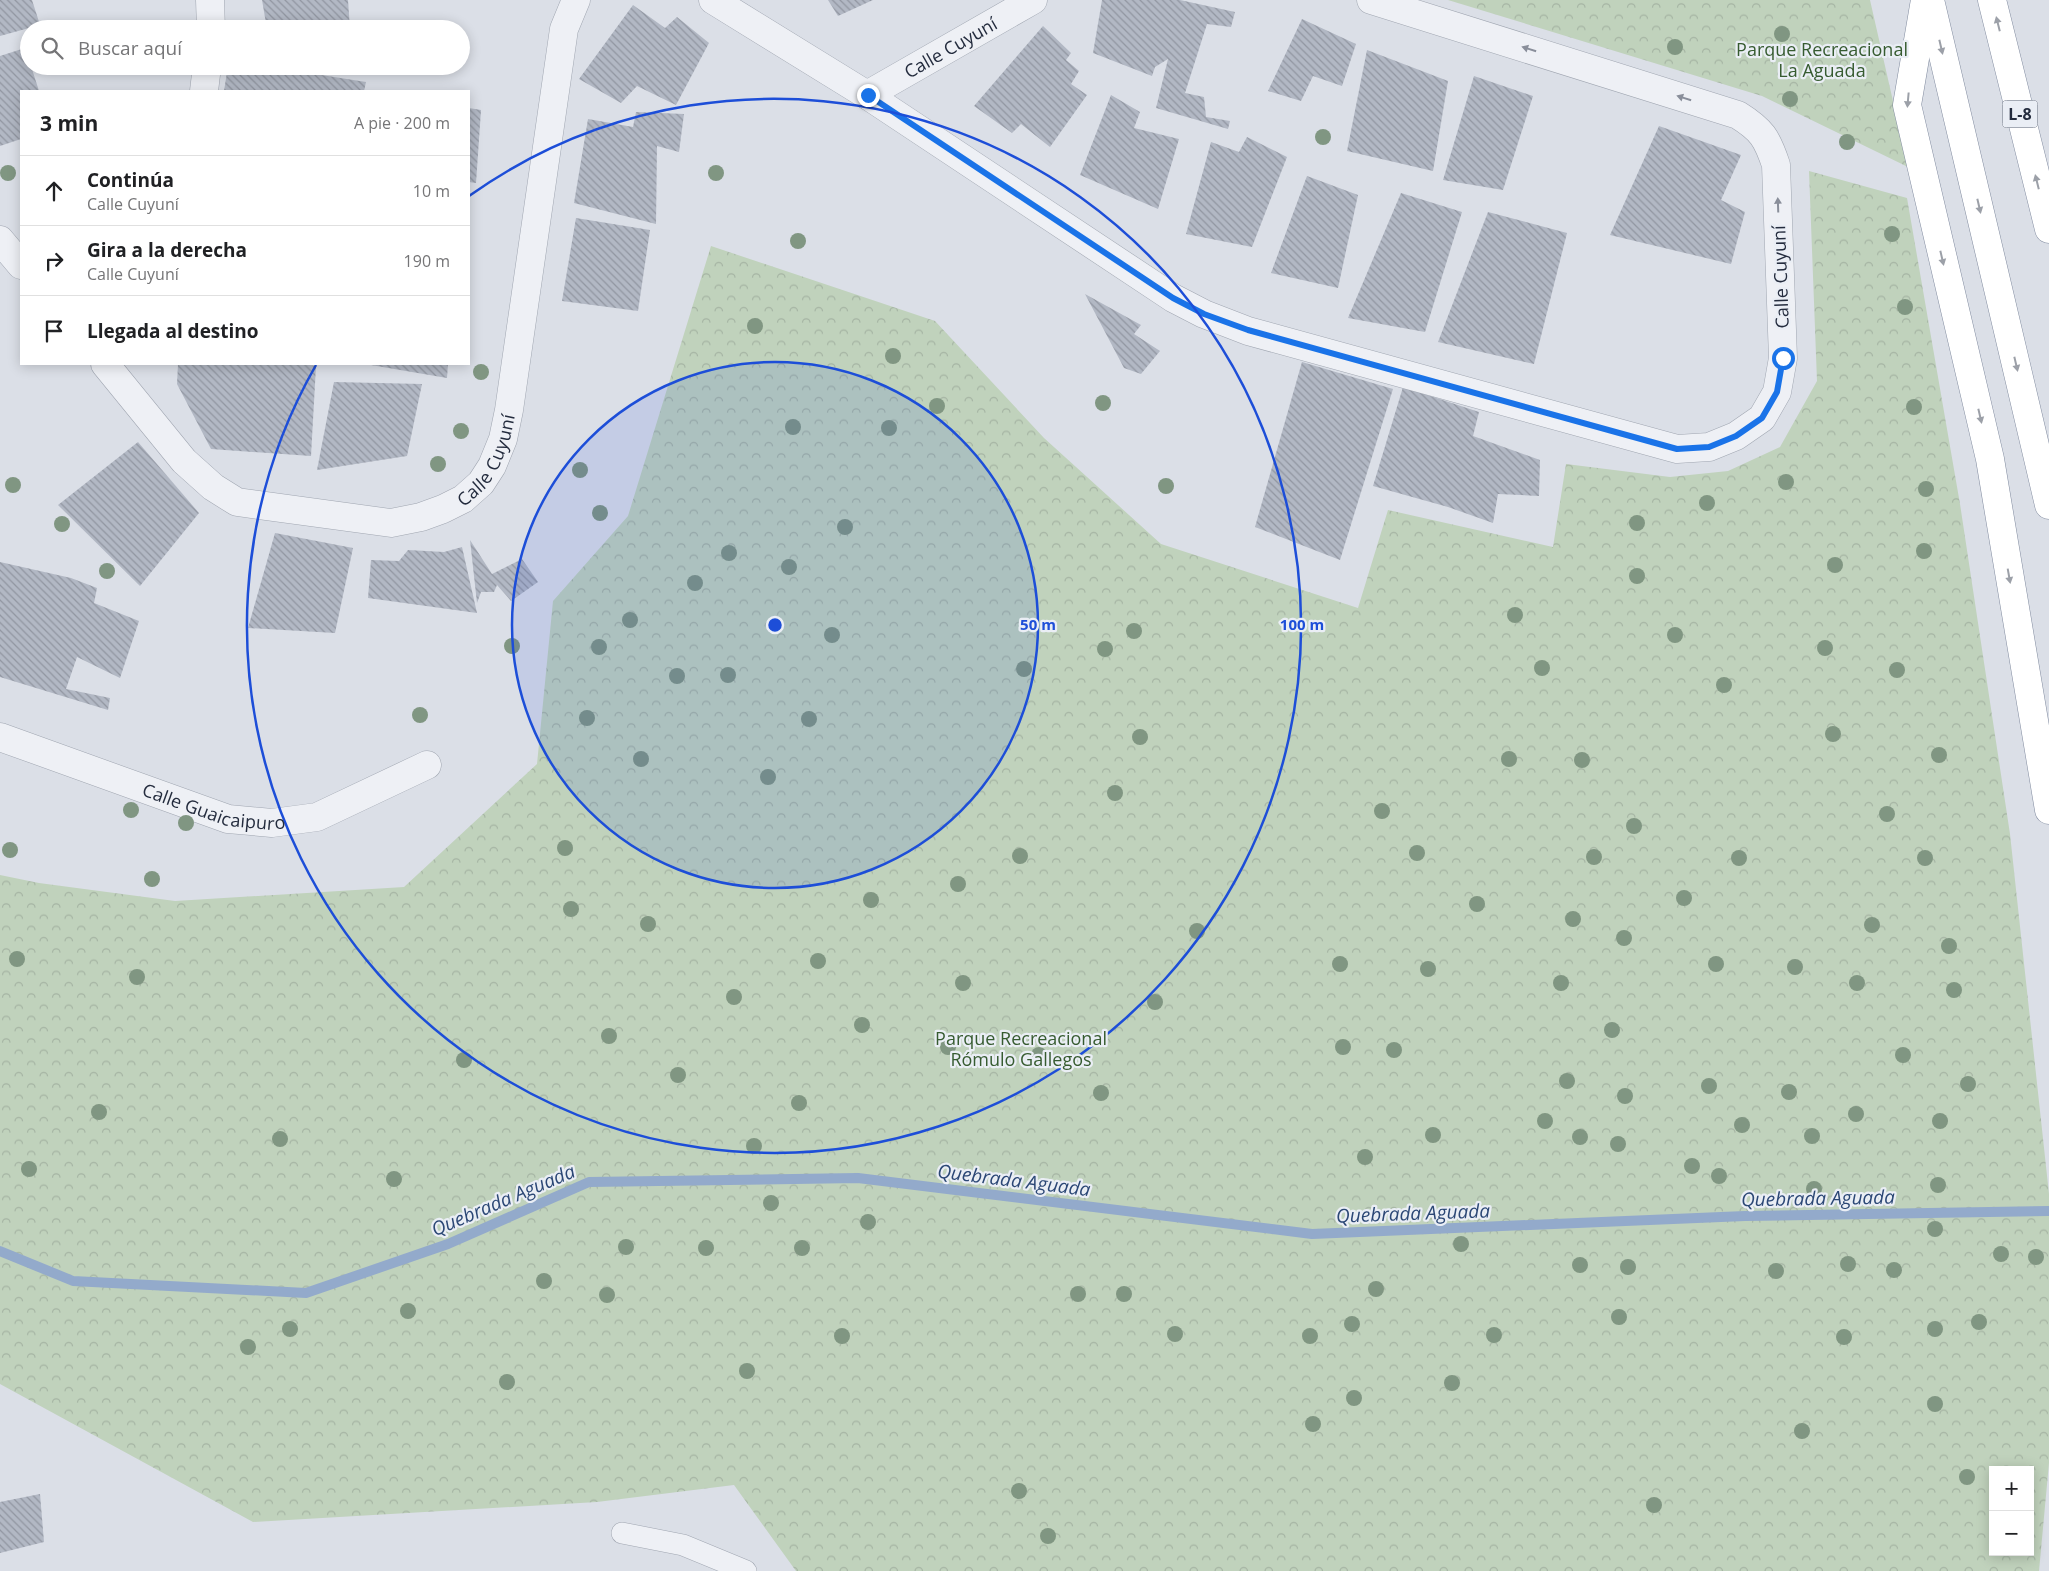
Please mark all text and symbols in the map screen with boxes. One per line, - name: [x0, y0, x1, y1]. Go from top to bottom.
- street label: Calle Cuyuní: [900, 11, 1002, 83]
- one-way arrow: [1994, 16, 2002, 31]
- search box: [20, 20, 470, 75]
- icon: search: [38, 34, 66, 62]
- text: Buscar aquí: [78, 35, 182, 61]
- park label: Parque Recreacional La Aguada: [1736, 37, 1908, 82]
- one-way arrow: [1937, 40, 1945, 55]
- one-way arrow: [1521, 45, 1536, 53]
- route end: [857, 84, 880, 107]
- one-way arrow: [1904, 92, 1912, 108]
- one-way arrow: [1676, 94, 1691, 102]
- road number: L-8: [2002, 100, 2038, 128]
- text: 3 min: [40, 109, 98, 137]
- text: A pie · 200 m: [354, 112, 450, 134]
- text: Continúa: [87, 167, 174, 193]
- one-way arrow: [2033, 174, 2041, 189]
- icon: ahead: [40, 177, 68, 205]
- text: 10 m: [413, 180, 450, 202]
- text: Calle Cuyuní: [87, 193, 179, 215]
- one-way arrow: [1773, 197, 1781, 213]
- one-way arrow: [1975, 198, 1983, 213]
- street label: Calle Cuyuní: [1766, 225, 1794, 329]
- text: Gira a la derecha: [87, 237, 247, 263]
- icon: right: [40, 247, 68, 275]
- text: 190 m: [404, 250, 450, 272]
- one-way arrow: [1938, 250, 1946, 266]
- text: Calle Cuyuní: [87, 263, 179, 285]
- icon: arrive: [40, 317, 68, 345]
- text: Llegada al destino: [87, 318, 259, 344]
- route start: [1772, 347, 1795, 370]
- one-way arrow: [2012, 356, 2020, 371]
- one-way arrow: [1976, 409, 1984, 424]
- street label: Calle Cuyuní: [451, 412, 520, 511]
- one-way arrow: [2006, 568, 2014, 584]
- text: 50 m: [1020, 614, 1056, 634]
- text: 100 m: [1280, 614, 1324, 634]
- centre of rings: [766, 616, 784, 634]
- street label: Calle Guaicaipuro: [139, 777, 287, 835]
- park label: Parque Recreacional Rómulo Gallegos: [935, 1026, 1107, 1071]
- water label: Quebrada Aguada: [427, 1158, 579, 1242]
- water label: Quebrada Aguada: [936, 1158, 1092, 1202]
- water label: Quebrada Aguada: [1741, 1184, 1895, 1212]
- water label: Quebrada Aguada: [1336, 1197, 1491, 1229]
- map controls: [1989, 1466, 2034, 1556]
- button: +: [1989, 1466, 2034, 1511]
- button: −: [1989, 1511, 2034, 1556]

